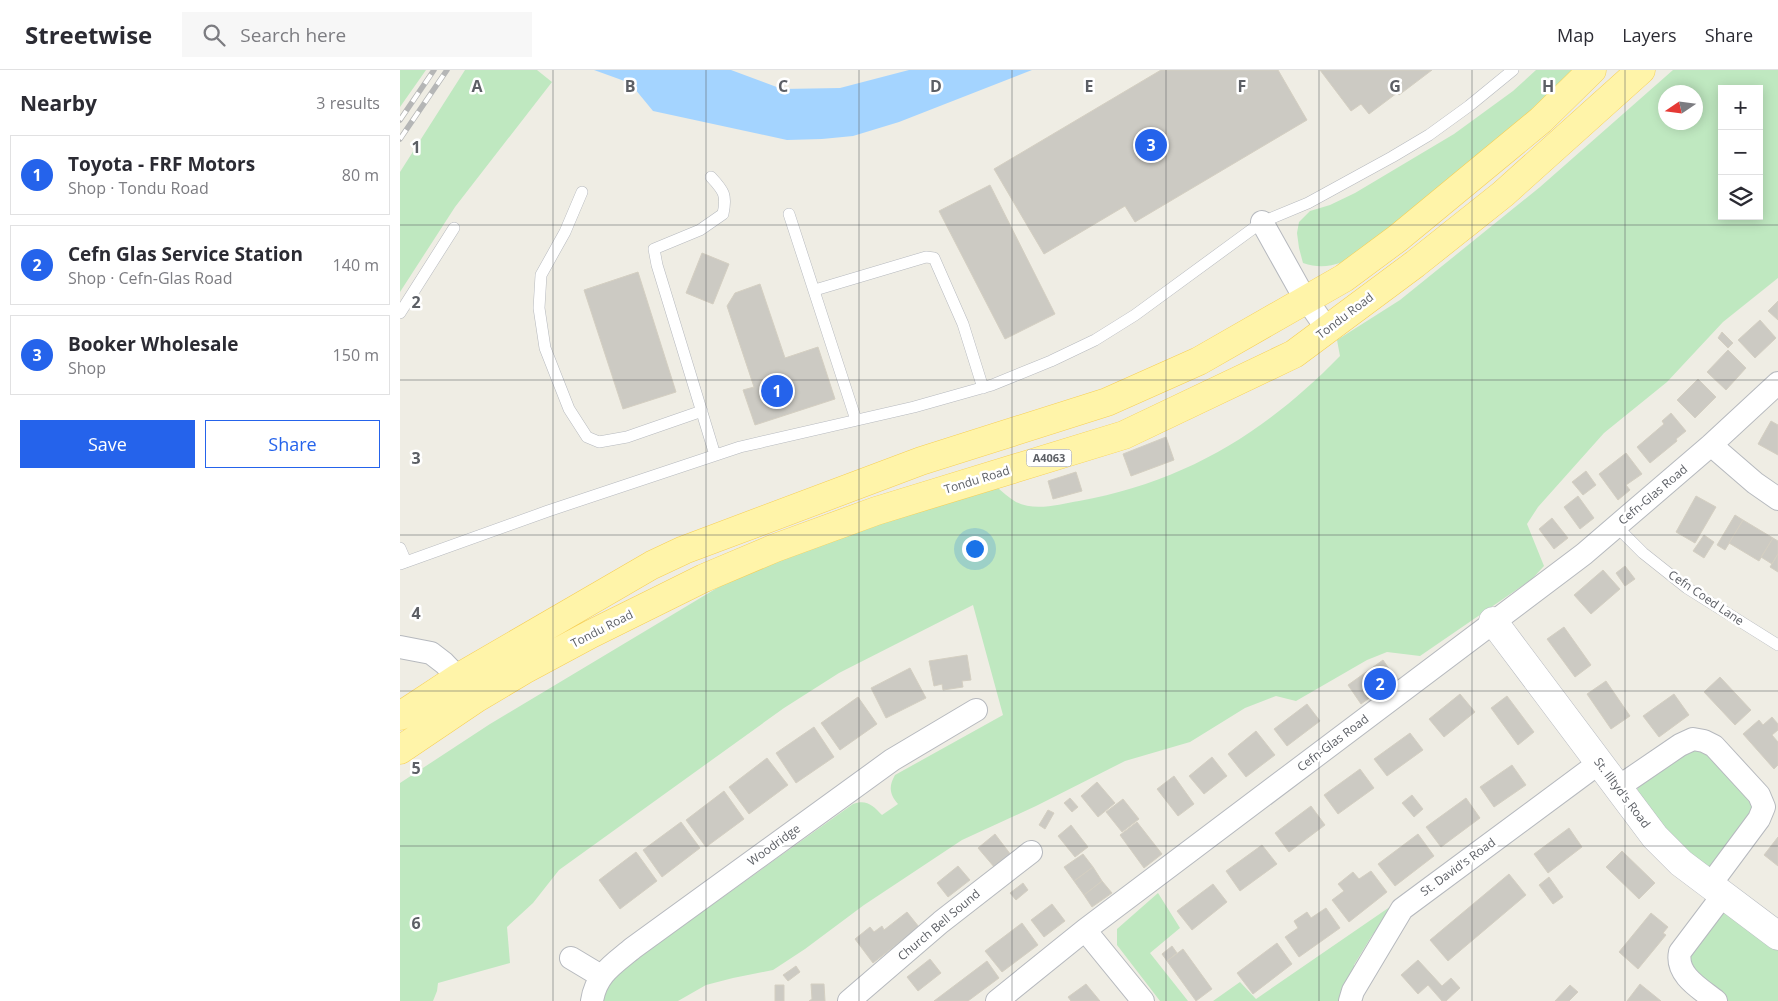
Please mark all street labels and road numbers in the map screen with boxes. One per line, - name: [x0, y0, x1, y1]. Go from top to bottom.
- street label: Tondu Road: [1313, 288, 1377, 343]
- road number: A4063: [1026, 449, 1072, 466]
- street label: Cefn-Glas Road: [1614, 461, 1691, 529]
- street label: Tondu Road: [942, 462, 1012, 498]
- street label: Cefn Coed Lane: [1665, 566, 1748, 629]
- street label: Tondu Road: [568, 606, 636, 651]
- street label: Cefn-Glas Road: [1293, 710, 1372, 775]
- street label: St. Illtyd's Road: [1590, 754, 1655, 831]
- street label: Woodridge: [744, 820, 804, 870]
- street label: St. David's Road: [1417, 834, 1499, 900]
- street label: Church Bell Sound: [894, 885, 984, 964]

